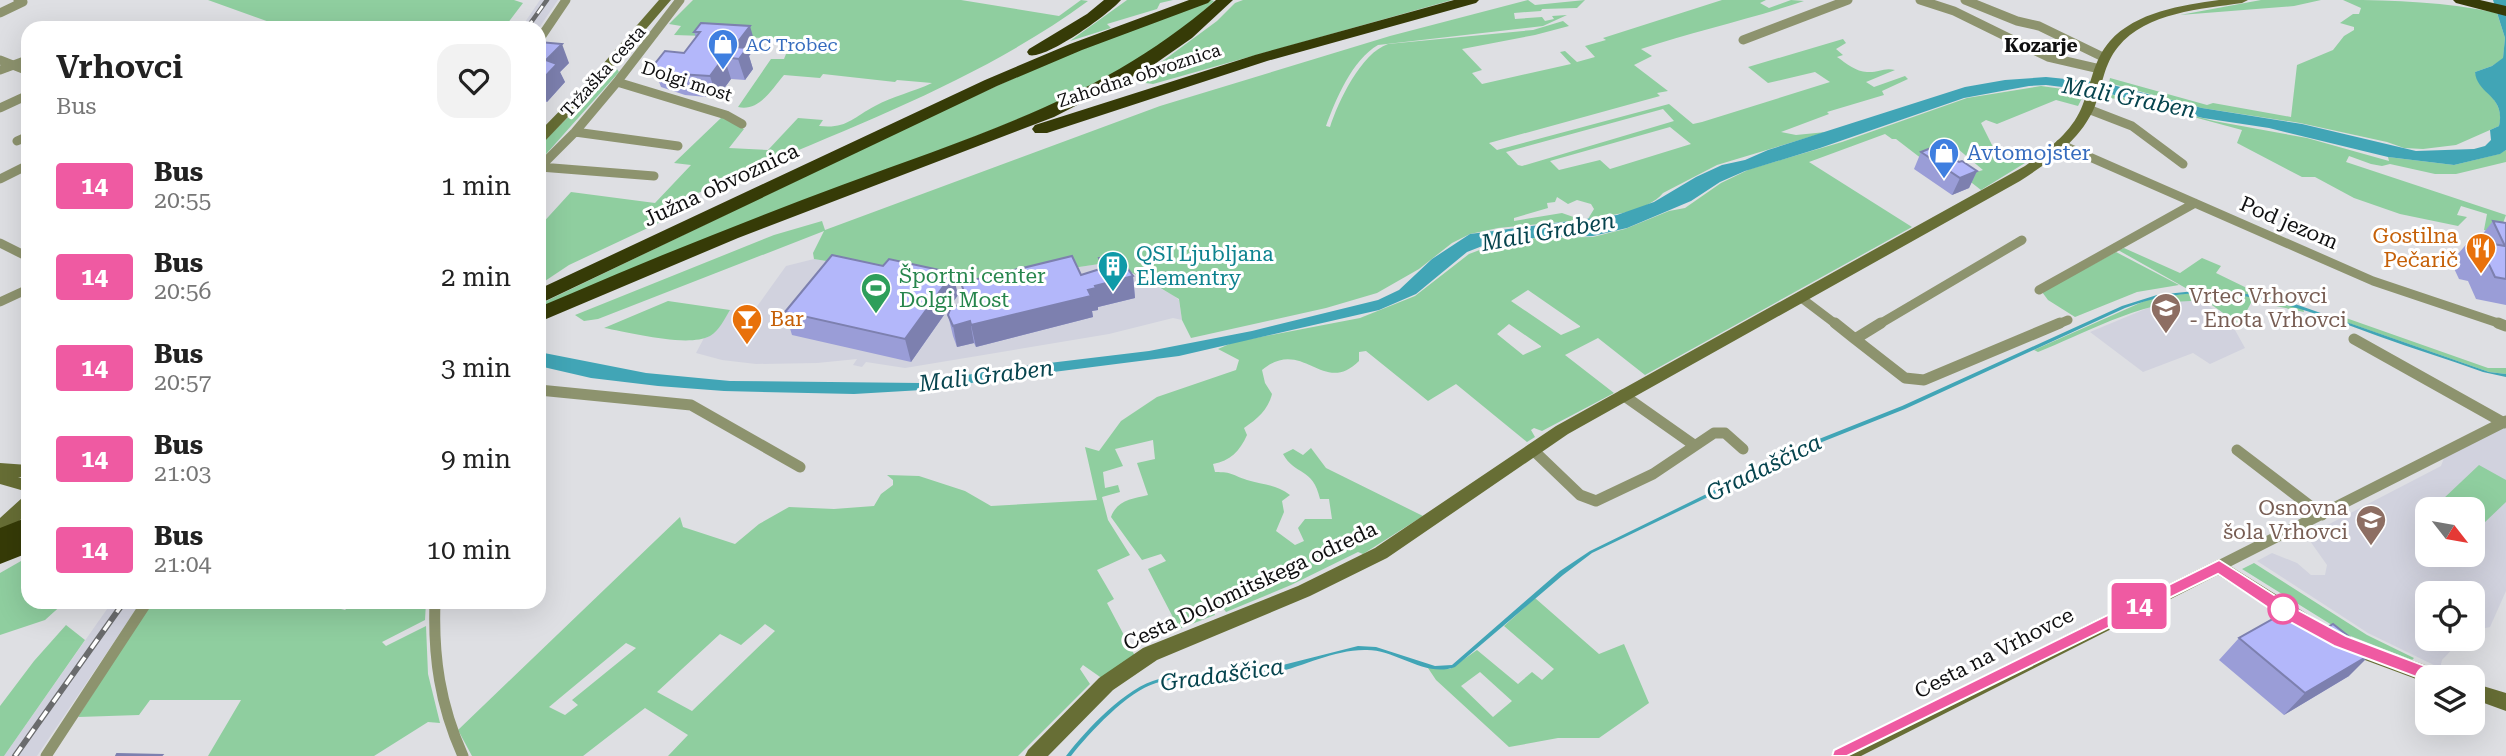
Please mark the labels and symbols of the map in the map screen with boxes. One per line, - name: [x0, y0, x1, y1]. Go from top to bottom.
- street label: Tržaška cesta: [556, 21, 650, 121]
- shop icon: AC Trobec: [706, 27, 740, 71]
- place label: AC Trobec: [746, 34, 837, 55]
- district label: Kozarje: [2004, 34, 2078, 57]
- street label: Zahodna obvoznica: [1055, 39, 1223, 111]
- street label: Dolgi most: [639, 57, 735, 106]
- water label: Mali Graben: [2059, 72, 2198, 124]
- shop icon: Avtomojster: [1927, 136, 1961, 180]
- street label: Južna obvoznica: [640, 138, 803, 232]
- place label: Avtomojster: [1967, 141, 2091, 165]
- street label: Pod jezom: [2236, 192, 2342, 254]
- water label: Mali Graben: [1478, 207, 1617, 257]
- place label: Gostilna Pečarič: [2372, 224, 2459, 272]
- restaurant icon: Gostilna Pečarič: [2464, 231, 2498, 275]
- place label: QSI Ljubljana Elementry: [1136, 242, 1274, 290]
- building icon: QSI Ljubljana Elementry: [1096, 249, 1130, 293]
- place label: Športni center Dolgi Most: [899, 263, 1046, 312]
- sports icon: Športni center Dolgi Most: [859, 271, 893, 315]
- place label: Vrtec Vrhovci - Enota Vrhovci: [2189, 284, 2347, 332]
- school or university icon: Vrtec Vrhovci - Enota Vrhovci: [2149, 291, 2183, 335]
- bar icon: Bar: [730, 302, 764, 346]
- place label: Bar: [770, 307, 804, 331]
- water label: Mali Graben: [916, 354, 1055, 398]
- water label: Gradaščica: [1702, 429, 1826, 507]
- place label: Osnovna šola Vrhovci: [2223, 496, 2349, 544]
- north arrow: [2415, 497, 2485, 567]
- school or university icon: Osnovna šola Vrhovci: [2354, 503, 2388, 547]
- street label: Cesta Dolomitskega odreda: [1119, 516, 1381, 655]
- line badge: 14: [2108, 583, 2170, 629]
- unlabelled marker: [2268, 594, 2298, 624]
- street label: Cesta na Vrhovce: [1911, 603, 2077, 703]
- water label: Gradaščica: [1158, 653, 1286, 697]

